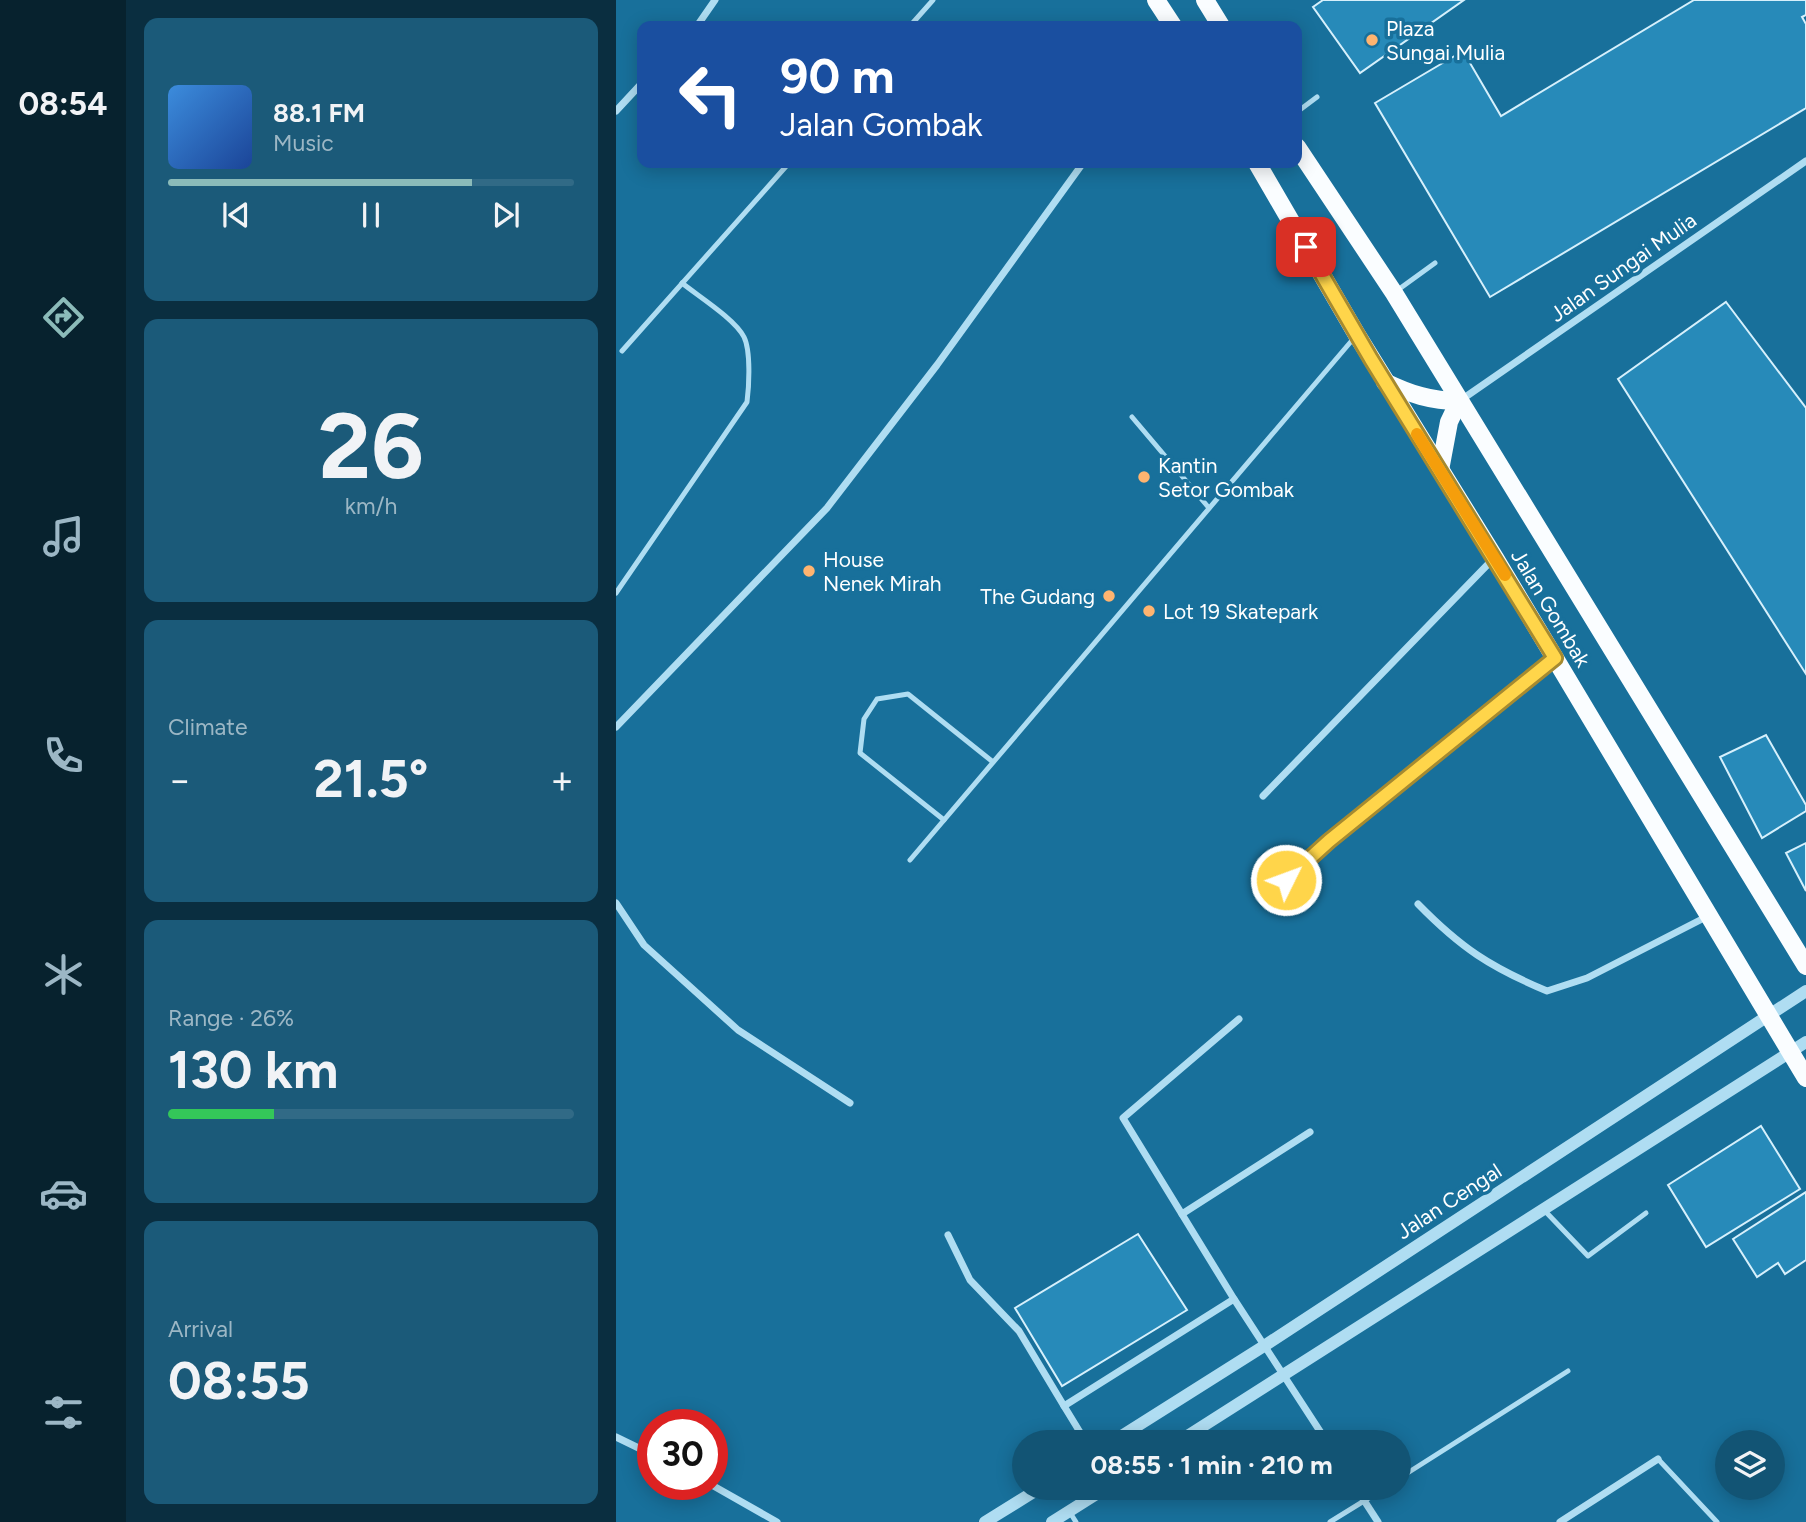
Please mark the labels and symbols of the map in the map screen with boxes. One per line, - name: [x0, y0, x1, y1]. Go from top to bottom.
- place label: Plaza Sungai Mulia: [1386, 16, 1505, 65]
- marker: Plaza Sungai Mulia: [1364, 32, 1380, 48]
- street label: Jalan Sungai Mulia: [1545, 207, 1701, 327]
- pin: [1276, 217, 1336, 277]
- place label: Kantin Setor Gombak: [1158, 453, 1295, 502]
- marker: Kantin Setor Gombak: [1136, 469, 1152, 485]
- street label: Jalan Gombak: [1506, 545, 1596, 672]
- place label: House Nenek Mirah: [823, 547, 941, 596]
- marker: House Nenek Mirah: [801, 563, 817, 579]
- place label: The Gudang: [980, 584, 1095, 609]
- marker: The Gudang: [1101, 588, 1117, 604]
- place label: Lot 19 Skatepark: [1163, 599, 1319, 624]
- marker: Lot 19 Skatepark: [1141, 603, 1157, 619]
- position arrow: [1249, 843, 1323, 917]
- street label: Jalan Cengal: [1392, 1158, 1506, 1244]
- speed limit sign: 30: [637, 1409, 728, 1500]

